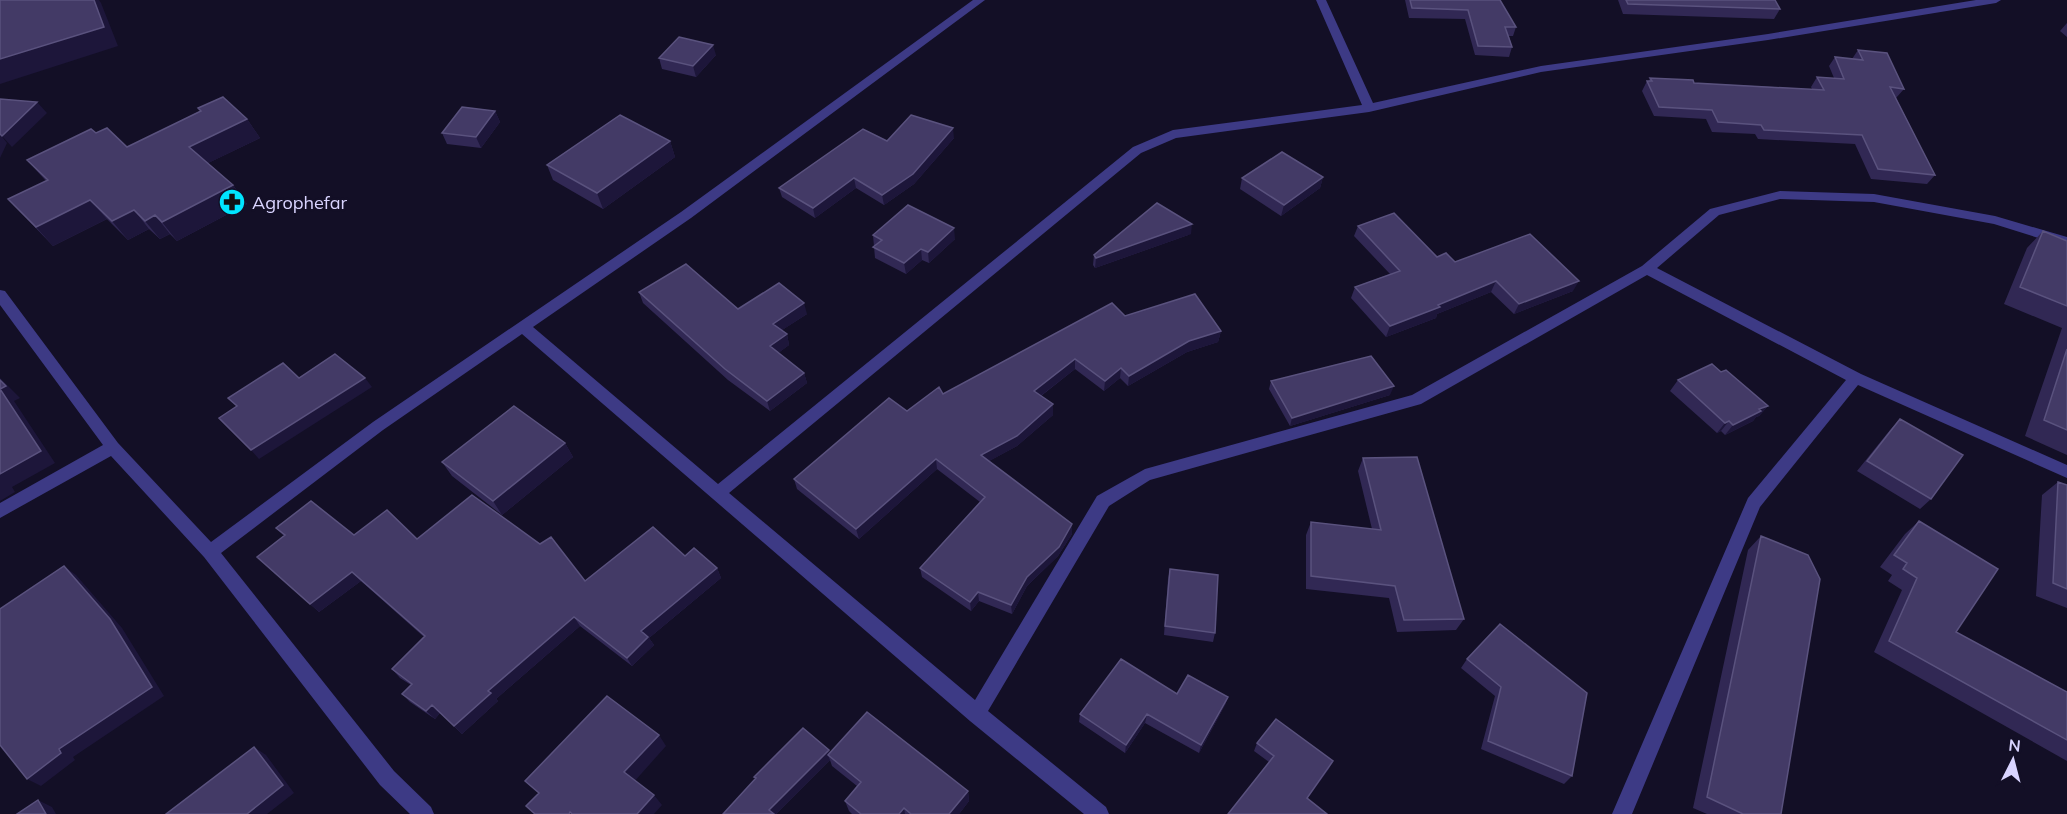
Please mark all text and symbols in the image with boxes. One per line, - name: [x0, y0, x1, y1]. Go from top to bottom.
- pharmacy icon: Agrophefar: [217, 187, 247, 217]
- place label: Agrophefar: [252, 191, 348, 214]
- north arrow: [1983, 730, 2043, 790]
- text: N: [2008, 735, 2022, 756]

